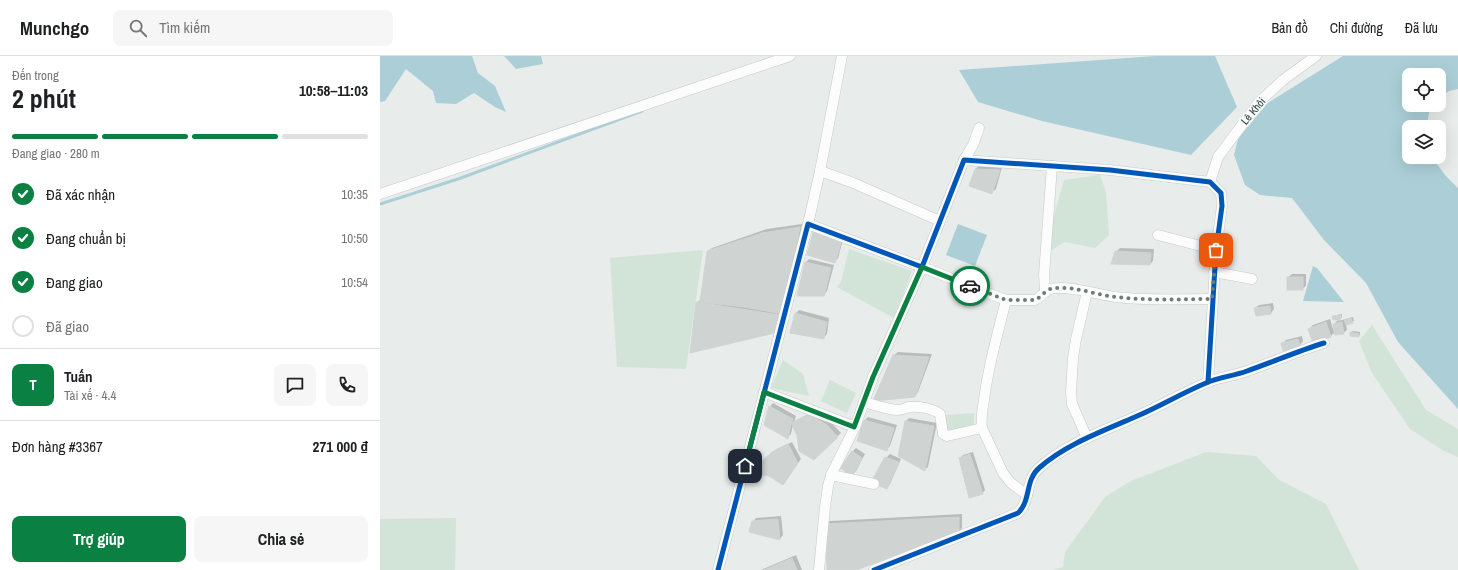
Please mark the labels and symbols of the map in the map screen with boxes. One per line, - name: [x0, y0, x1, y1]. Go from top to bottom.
- street label: Lê Khôi: [1238, 95, 1268, 127]
- pin: [1199, 233, 1233, 267]
- courier: [950, 266, 990, 306]
- pin: [728, 449, 762, 483]

